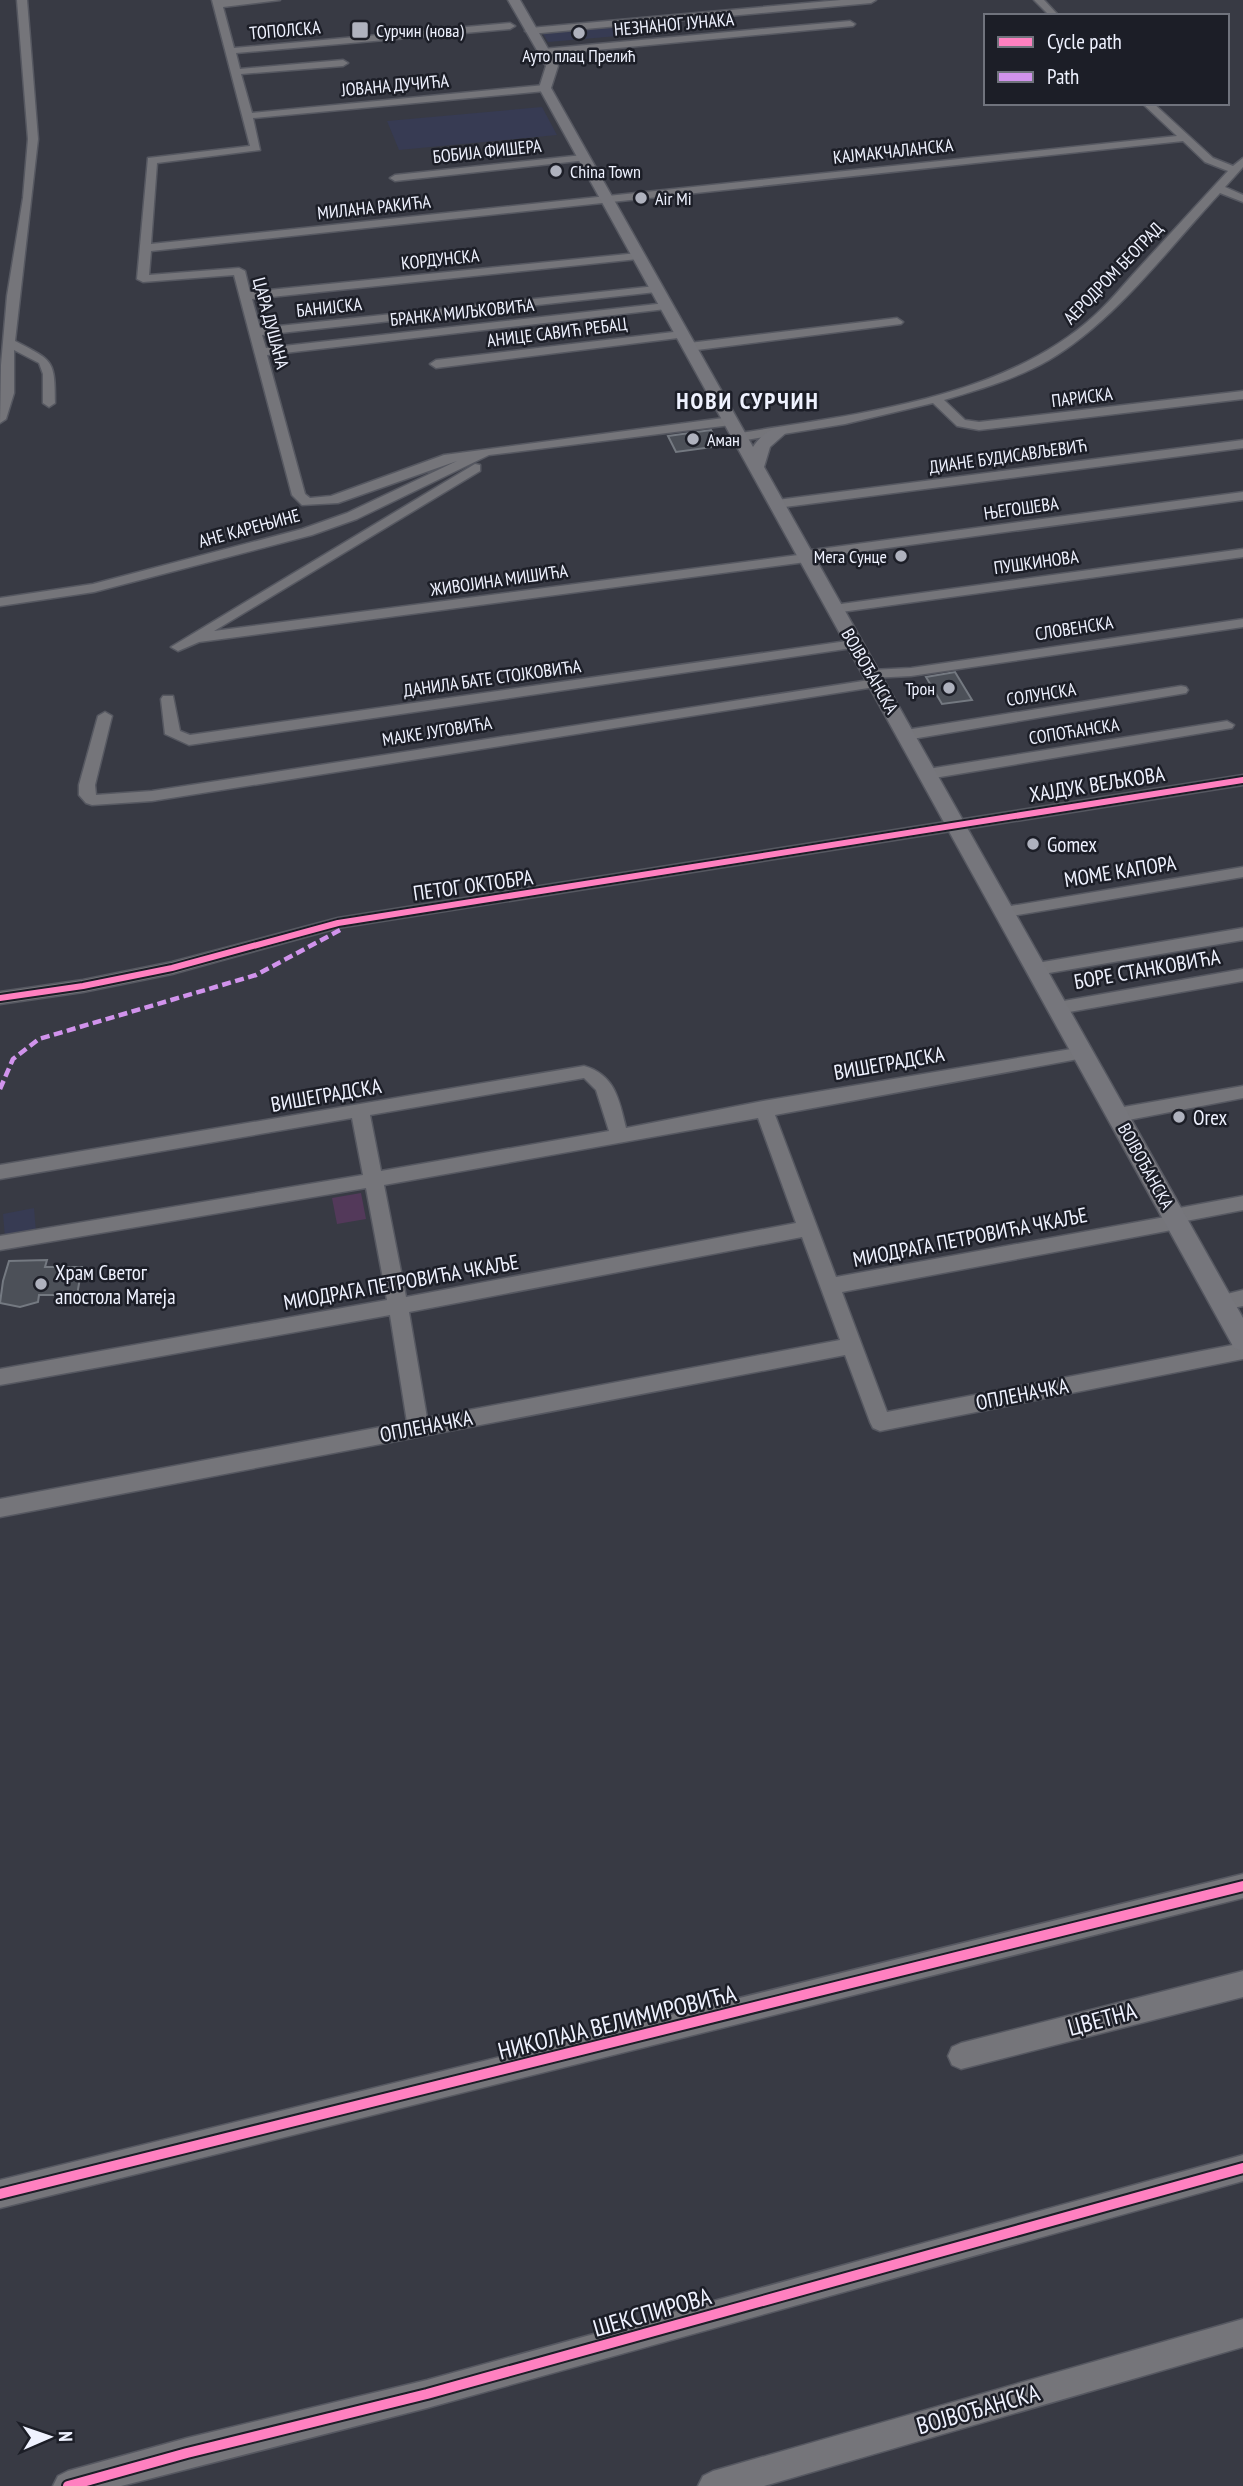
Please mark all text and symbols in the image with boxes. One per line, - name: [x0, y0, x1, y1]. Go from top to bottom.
- street label: НЕЗНАНОГ ЈУНАКА: [613, 7, 735, 41]
- legend: [984, 14, 1229, 105]
- street label: ТОПОЛСКА: [248, 15, 322, 45]
- place label: Сурчин (нова): [376, 19, 465, 42]
- marker: Сурчин (нова): [350, 20, 370, 40]
- marker: Ауто плац Прелић: [571, 25, 587, 41]
- text: Cycle path: [1047, 28, 1122, 55]
- place label: Ауто плац Прелић: [522, 44, 636, 67]
- text: Path: [1047, 63, 1079, 90]
- street label: ЈОВАНА ДУЧИЋА: [339, 69, 450, 101]
- street label: КАЈМАКЧАЛАНСКА: [832, 133, 955, 169]
- street label: БОБИЈА ФИШЕРА: [432, 134, 543, 168]
- place label: China Town: [570, 160, 641, 183]
- marker: China Town: [548, 163, 564, 179]
- place label: Air Mi: [655, 187, 692, 210]
- street label: МИЛАНА РАКИЋА: [316, 190, 432, 224]
- marker: Air Mi: [633, 190, 649, 206]
- street label: АЕРОДРОМ БЕОГРАД: [1058, 217, 1168, 329]
- street label: КОРДУНСКА: [400, 243, 481, 275]
- street label: ЦАРА ДУШАНА: [248, 275, 294, 372]
- street label: БАНИЈСКА: [295, 292, 363, 322]
- street label: БРАНКА МИЉКОВИЋА: [389, 293, 536, 331]
- street label: АНИЦЕ САВИЋ РЕБАЦ: [486, 312, 628, 352]
- street label: ПАРИСКА: [1050, 382, 1114, 412]
- district label: НОВИ СУРЧИН: [676, 386, 820, 415]
- place label: Аман: [707, 428, 740, 451]
- marker: Аман: [685, 431, 701, 447]
- street label: ДИАНЕ БУДИСАВЉЕВИЋ: [927, 434, 1089, 478]
- street label: ЊЕГОШЕВА: [982, 491, 1060, 525]
- street label: АНЕ КАРЕЊИНЕ: [196, 503, 302, 553]
- place label: Мега Сунце: [814, 545, 887, 568]
- street label: ПУШКИНОВА: [992, 545, 1080, 579]
- marker: Мега Сунце: [893, 548, 909, 564]
- street label: ЖИВОЈИНА МИШИЋА: [428, 559, 570, 601]
- street label: СЛОВЕНСКА: [1033, 610, 1115, 646]
- street label: ВОЈВОЂАНСКА: [836, 624, 904, 718]
- street label: ДАНИЛА БАТЕ СТОЈКОВИЋА: [402, 654, 583, 702]
- place label: Трон: [905, 677, 935, 700]
- street label: СОЛУНСКА: [1005, 677, 1078, 711]
- marker: Трон: [941, 680, 957, 696]
- street label: МАЈКЕ ЈУГОВИЋА: [380, 711, 494, 751]
- street label: СОПОЋАНСКА: [1027, 712, 1121, 749]
- street label: ХАЈДУК ВЕЉКОВА: [1028, 760, 1166, 808]
- place label: Gomex: [1047, 831, 1097, 858]
- marker: Gomex: [1025, 836, 1041, 852]
- street label: МОМЕ КАПОРА: [1062, 849, 1178, 893]
- street label: ПЕТОГ ОКТОБРА: [411, 863, 535, 907]
- street label: БОРЕ СТАНКОВИЋА: [1072, 943, 1222, 995]
- street label: ВИШЕГРАДСКА: [832, 1040, 946, 1086]
- street label: ВИШЕГРАДСКА: [269, 1072, 383, 1118]
- place label: Orex: [1193, 1104, 1228, 1131]
- marker: Orex: [1171, 1109, 1187, 1125]
- street label: ВОЈВОЂАНСКА: [1113, 1119, 1179, 1213]
- street label: МИОДРАГА ПЕТРОВИЋА ЧКАЉЕ: [850, 1201, 1090, 1273]
- street label: МИОДРАГА ПЕТРОВИЋА ЧКАЉЕ: [281, 1248, 521, 1316]
- place label: Храм Светог апостола Матеја: [55, 1259, 176, 1310]
- marker: Храм Светог апостола Матеја: [33, 1276, 49, 1292]
- street label: ОПЛЕНАЧКА: [973, 1372, 1071, 1416]
- street label: ОПЛЕНАЧКА: [377, 1404, 475, 1448]
- street label: НИКОЛАЈА ВЕЛИМИРОВИЋА: [495, 1977, 740, 2067]
- street label: ЦВЕТНА: [1064, 1995, 1140, 2043]
- street label: ШЕКСПИРОВА: [589, 2280, 715, 2344]
- street label: ВОЈВОЂАНСКА: [913, 2377, 1044, 2441]
- north arrow: [14, 2402, 84, 2472]
- text: N: [54, 2431, 78, 2442]

